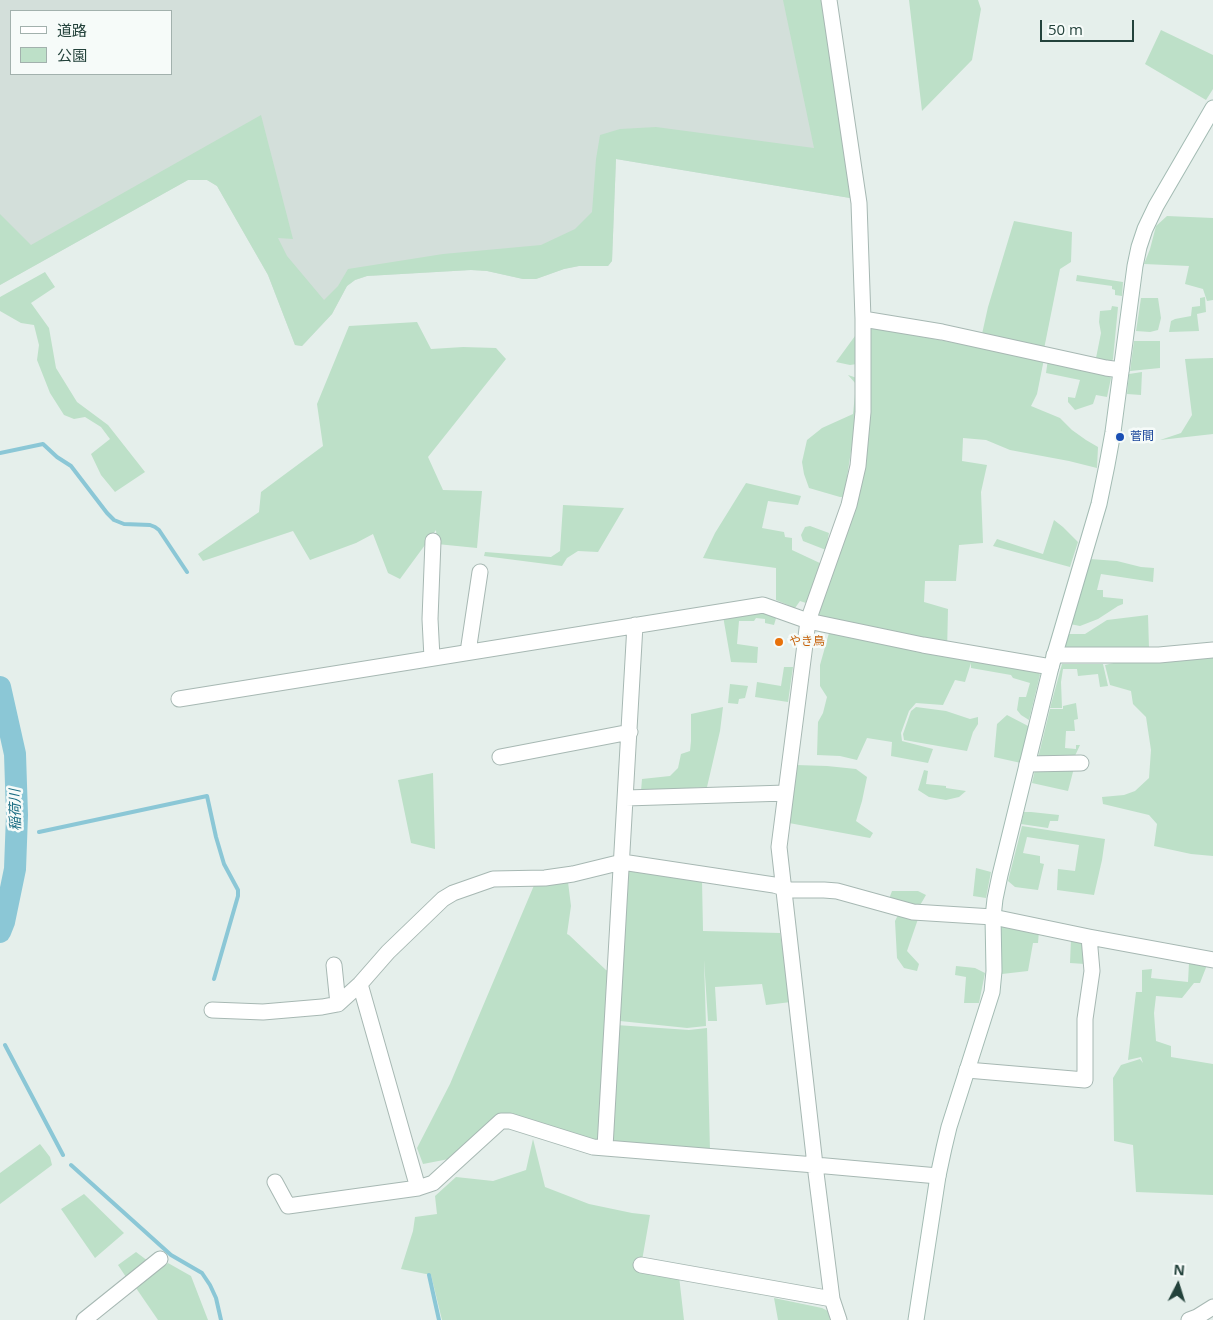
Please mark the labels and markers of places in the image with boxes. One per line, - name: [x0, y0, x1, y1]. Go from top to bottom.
- place label: 菅間: [1130, 430, 1154, 444]
- marker: 菅間: [1114, 431, 1126, 443]
- place label: やき鳥: [789, 635, 825, 649]
- marker: やき鳥: [773, 636, 785, 648]

